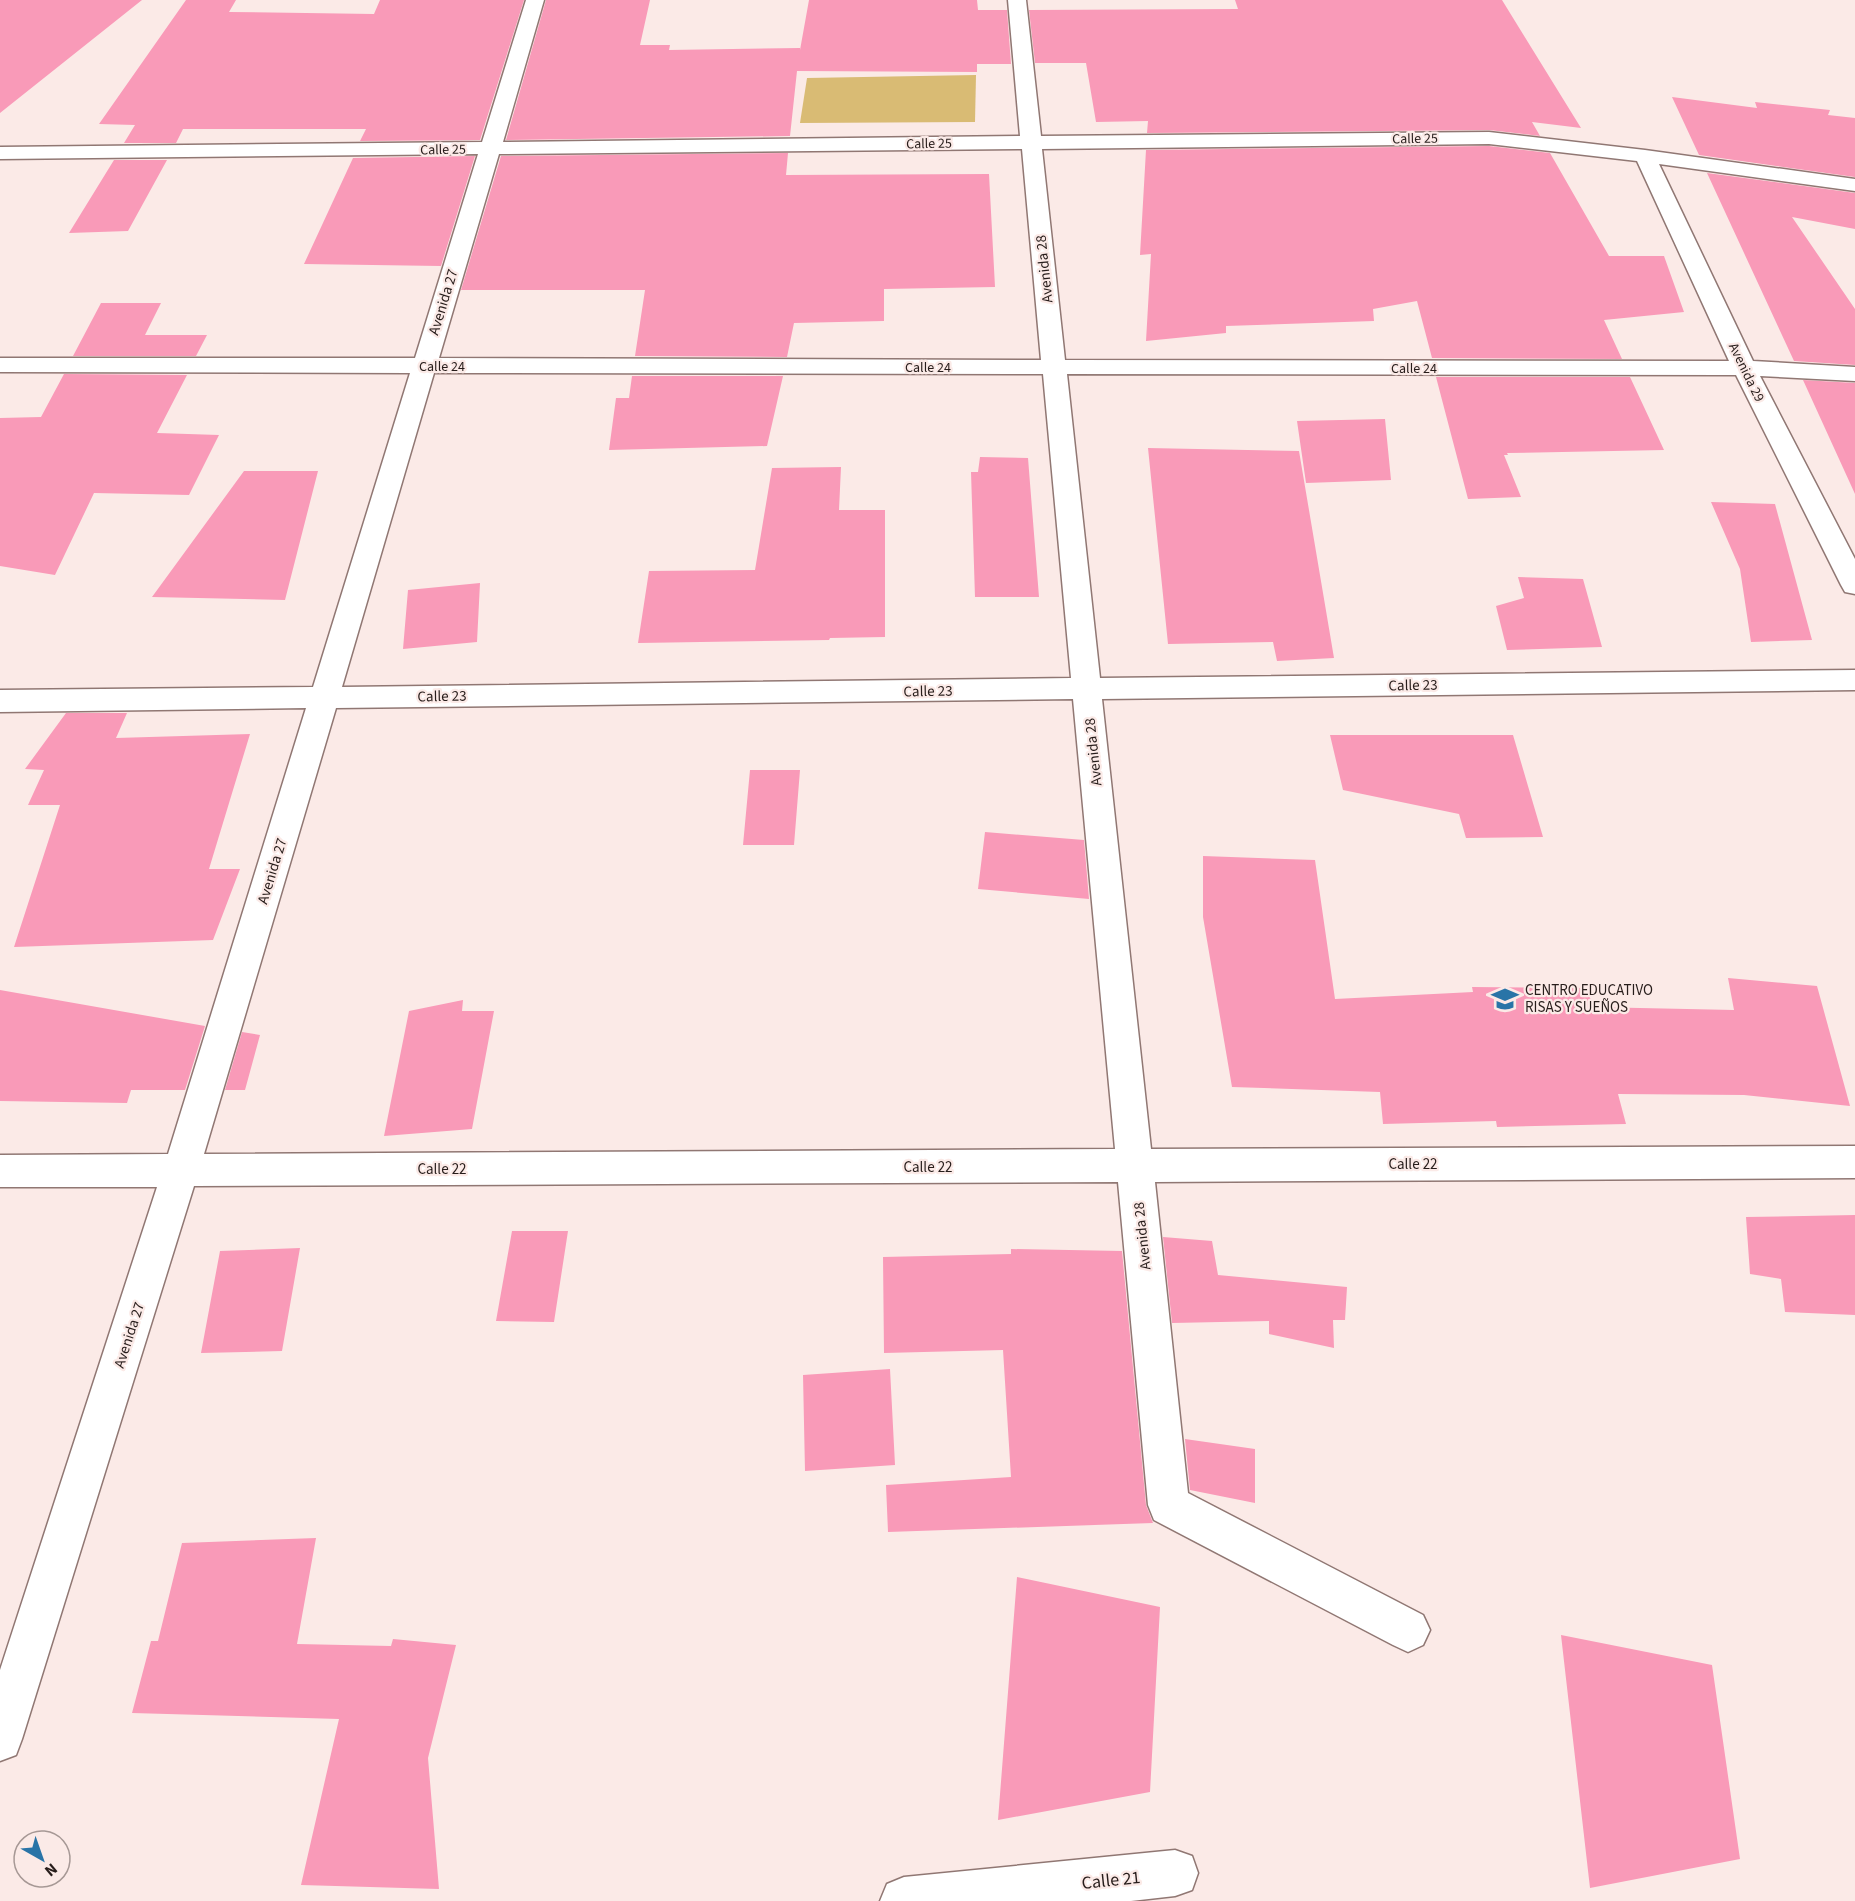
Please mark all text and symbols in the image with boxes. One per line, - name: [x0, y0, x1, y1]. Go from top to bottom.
- street label: Calle 25: [1392, 129, 1438, 149]
- street label: Calle 25: [906, 134, 952, 154]
- street label: Calle 25: [420, 140, 466, 160]
- street label: Avenida 28: [1030, 234, 1059, 304]
- street label: Avenida 27: [423, 267, 463, 338]
- street label: Avenida 29: [1723, 339, 1769, 405]
- street label: Calle 24: [419, 357, 465, 377]
- street label: Calle 24: [905, 358, 951, 378]
- street label: Calle 24: [1391, 359, 1437, 379]
- street label: Calle 23: [1388, 675, 1438, 696]
- street label: Calle 23: [903, 681, 953, 702]
- street label: Calle 23: [417, 686, 467, 707]
- street label: Avenida 28: [1079, 717, 1108, 787]
- street label: Avenida 27: [252, 836, 292, 907]
- place label: CENTRO EDUCATIVO RISAS Y SUEÑOS: [1525, 980, 1653, 1018]
- school or university icon: CENTRO EDUCATIVO RISAS Y SUEÑOS: [1490, 984, 1520, 1014]
- street label: Calle 22: [1388, 1154, 1438, 1175]
- street label: Calle 22: [903, 1157, 953, 1178]
- street label: Calle 22: [417, 1159, 467, 1180]
- street label: Avenida 28: [1128, 1201, 1157, 1271]
- street label: Avenida 27: [109, 1300, 150, 1371]
- north arrow: [12, 1829, 72, 1889]
- text: N: [40, 1858, 62, 1882]
- street label: Calle 21: [1080, 1865, 1142, 1896]

